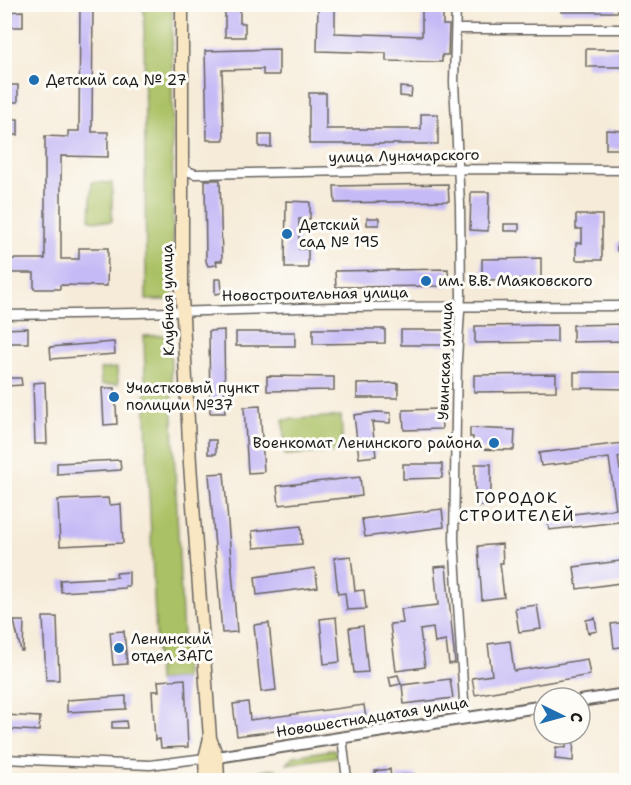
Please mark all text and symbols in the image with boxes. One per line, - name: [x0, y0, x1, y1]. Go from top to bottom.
- place label: Детский сад № 27: [46, 70, 187, 90]
- marker: Детский сад № 27: [27, 73, 41, 87]
- street label: улица Луначарского: [328, 145, 480, 167]
- place label: Детский сад № 195: [299, 215, 379, 252]
- marker: Детский сад № 195: [280, 227, 294, 241]
- street label: Клубная улица: [157, 243, 179, 356]
- place label: им. В.В. Маяковского: [438, 271, 593, 291]
- marker: им. В.В. Маяковского: [419, 274, 433, 288]
- street label: Новостроительная улица: [222, 282, 409, 306]
- street label: Увинская улица: [433, 301, 457, 421]
- place label: Участковый пункт полиции №37: [126, 378, 260, 415]
- marker: Участковый пункт полиции №37: [107, 390, 121, 404]
- place label: Военкомат Ленинского района: [253, 433, 483, 453]
- marker: Военкомат Ленинского района: [487, 436, 501, 450]
- district label: ГОРОДОК СТРОИТЕЛЕЙ: [459, 487, 575, 526]
- place label: Ленинский отдел ЗАГС: [131, 629, 213, 666]
- marker: Ленинский отдел ЗАГС: [112, 641, 126, 655]
- north arrow: [532, 686, 592, 746]
- street label: Новошестнадцатая улица: [275, 692, 470, 742]
- text: С: [566, 711, 587, 723]

